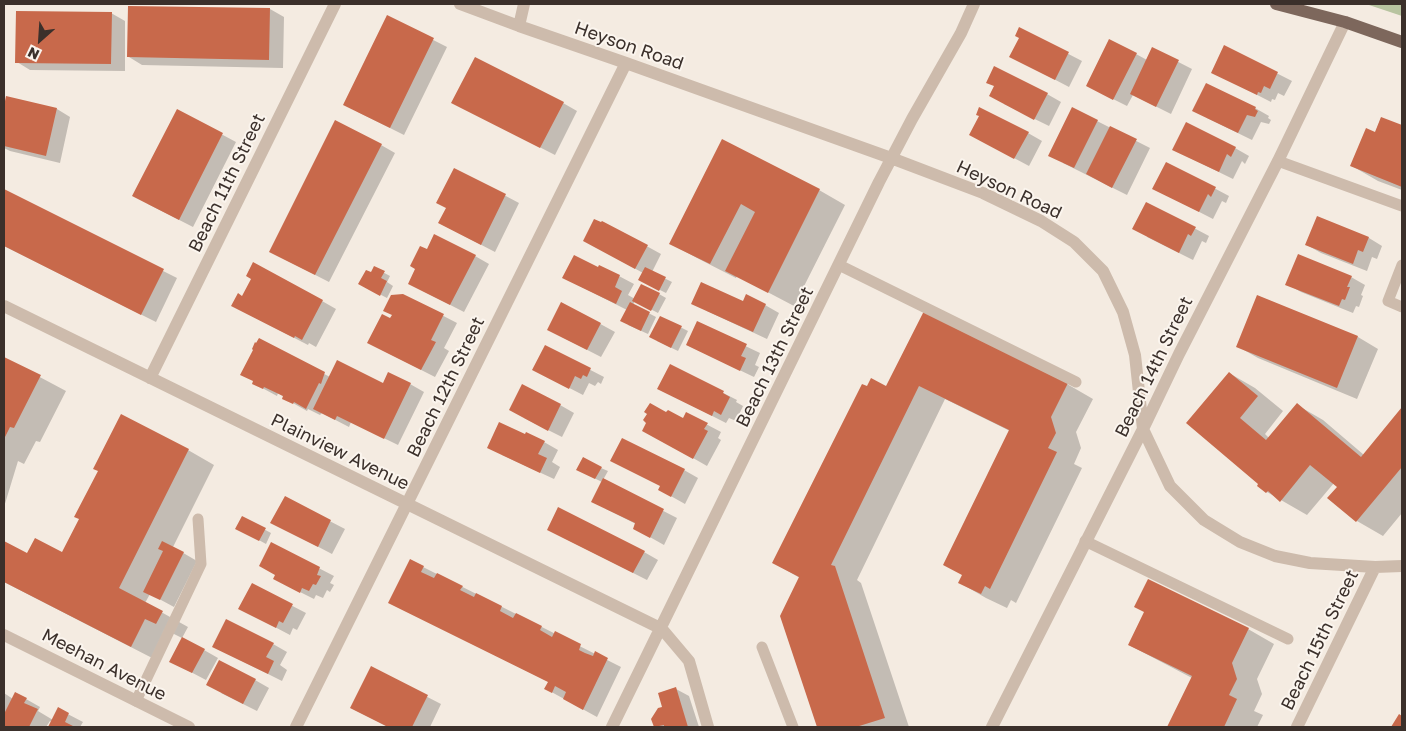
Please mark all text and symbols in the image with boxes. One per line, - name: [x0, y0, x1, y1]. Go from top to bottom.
- north arrow: [15, 15, 65, 65]
- street label: Heyson Road: [572, 17, 686, 75]
- text: N: [25, 44, 42, 64]
- street label: Beach 11th Street: [184, 110, 270, 256]
- street label: Heyson Road: [953, 156, 1065, 224]
- street label: Beach 13th Street: [732, 283, 818, 431]
- street label: Beach 14th Street: [1111, 293, 1197, 441]
- street label: Beach 12th Street: [403, 313, 489, 461]
- street label: Plainview Avenue: [267, 409, 413, 495]
- street label: Beach 15th Street: [1277, 566, 1363, 714]
- street label: Meehan Avenue: [38, 624, 170, 706]

